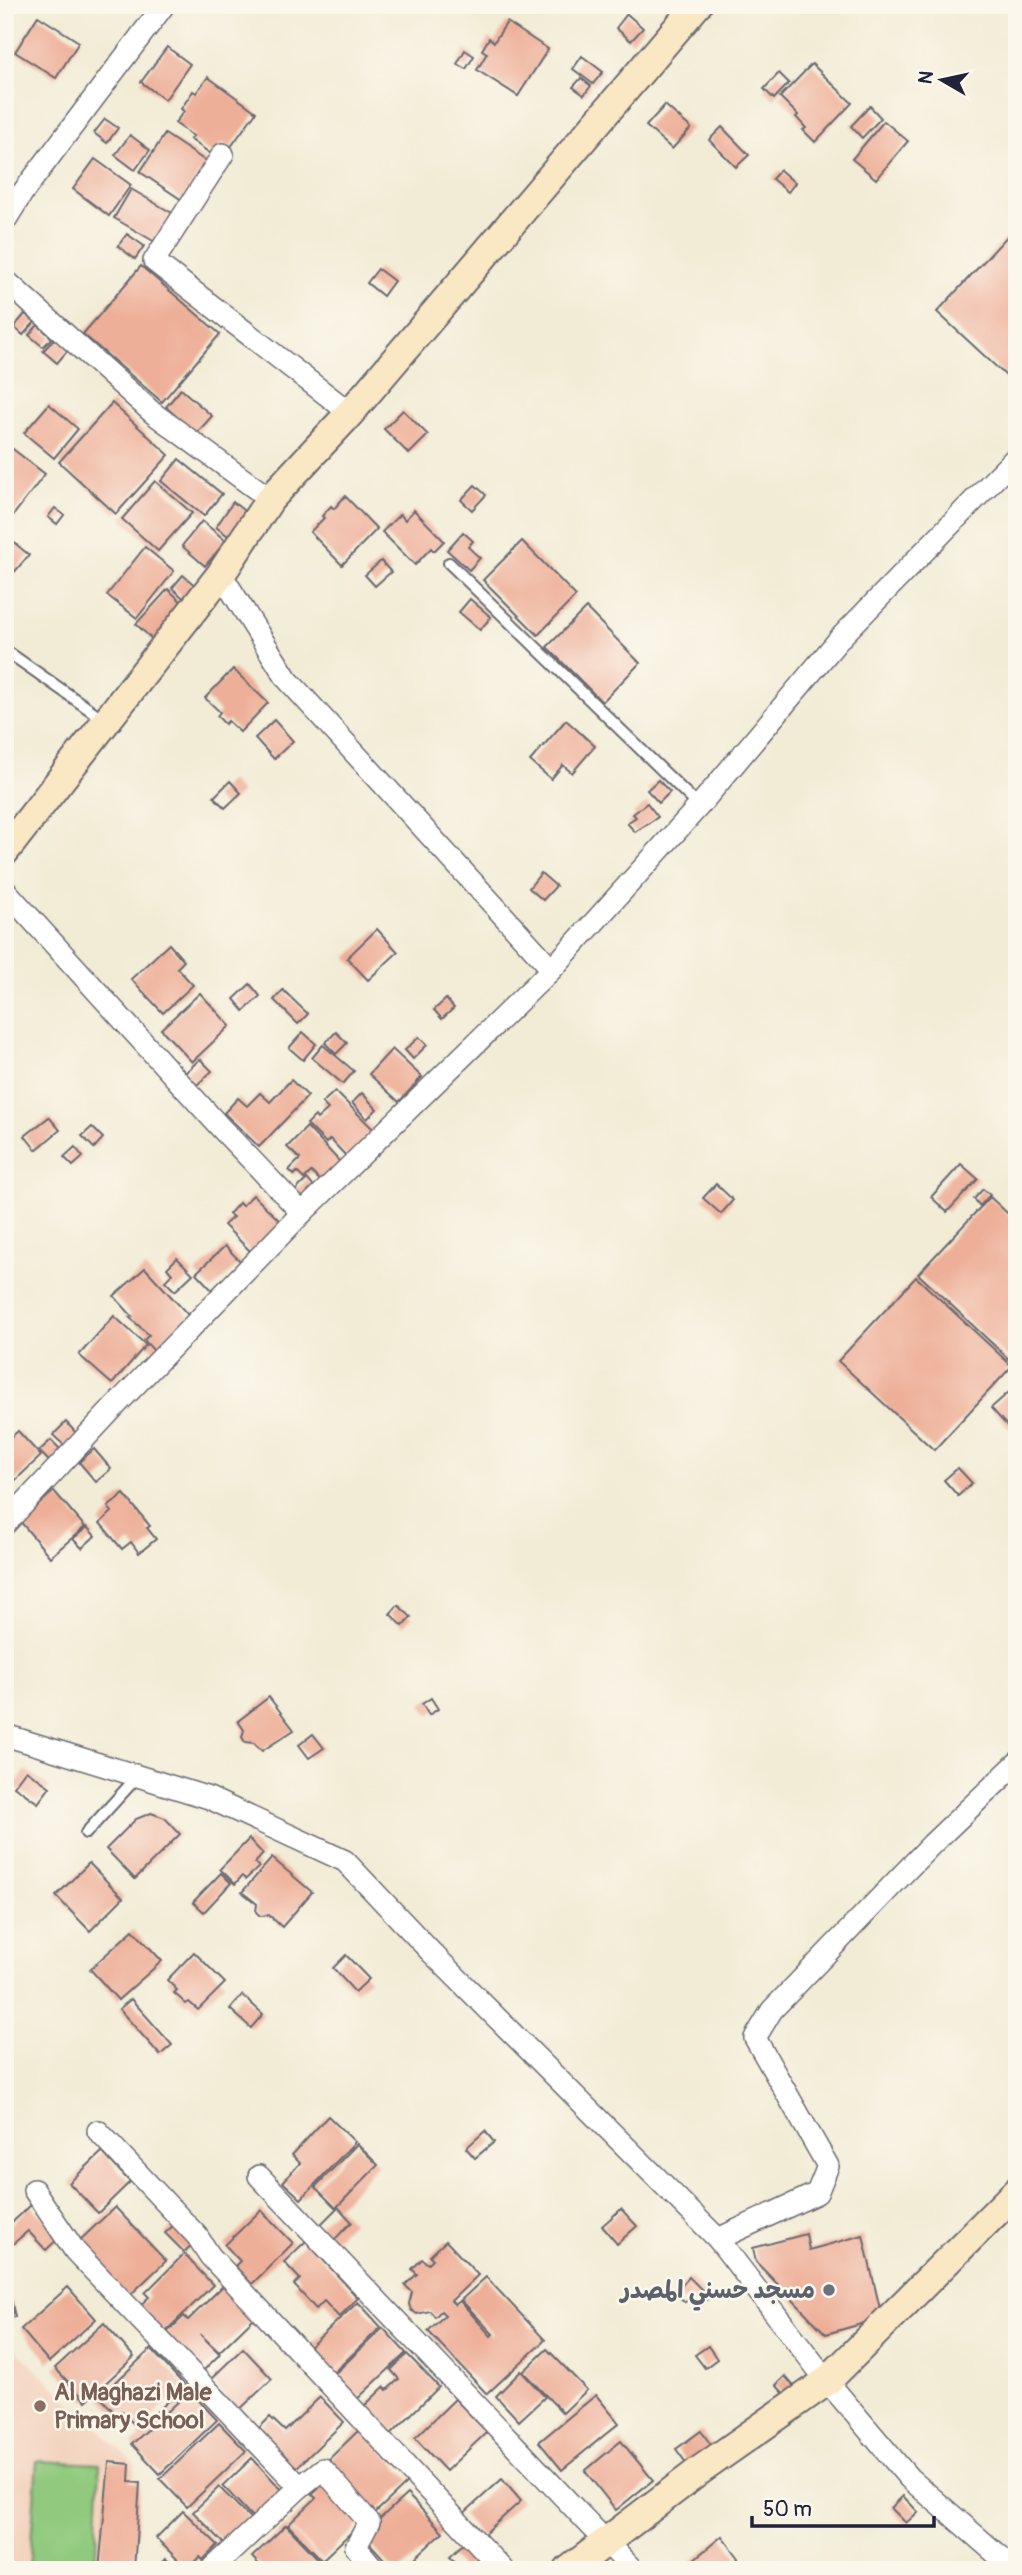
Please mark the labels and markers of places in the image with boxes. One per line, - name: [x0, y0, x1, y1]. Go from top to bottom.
- place label: مسجد حسني المصدر: [619, 2276, 815, 2311]
- marker: مسجد حسني المصدر: [821, 2282, 837, 2298]
- place label: Al Maghazi Male Primary School: [54, 2378, 213, 2435]
- marker: Al Maghazi Male Primary School: [32, 2398, 48, 2414]

